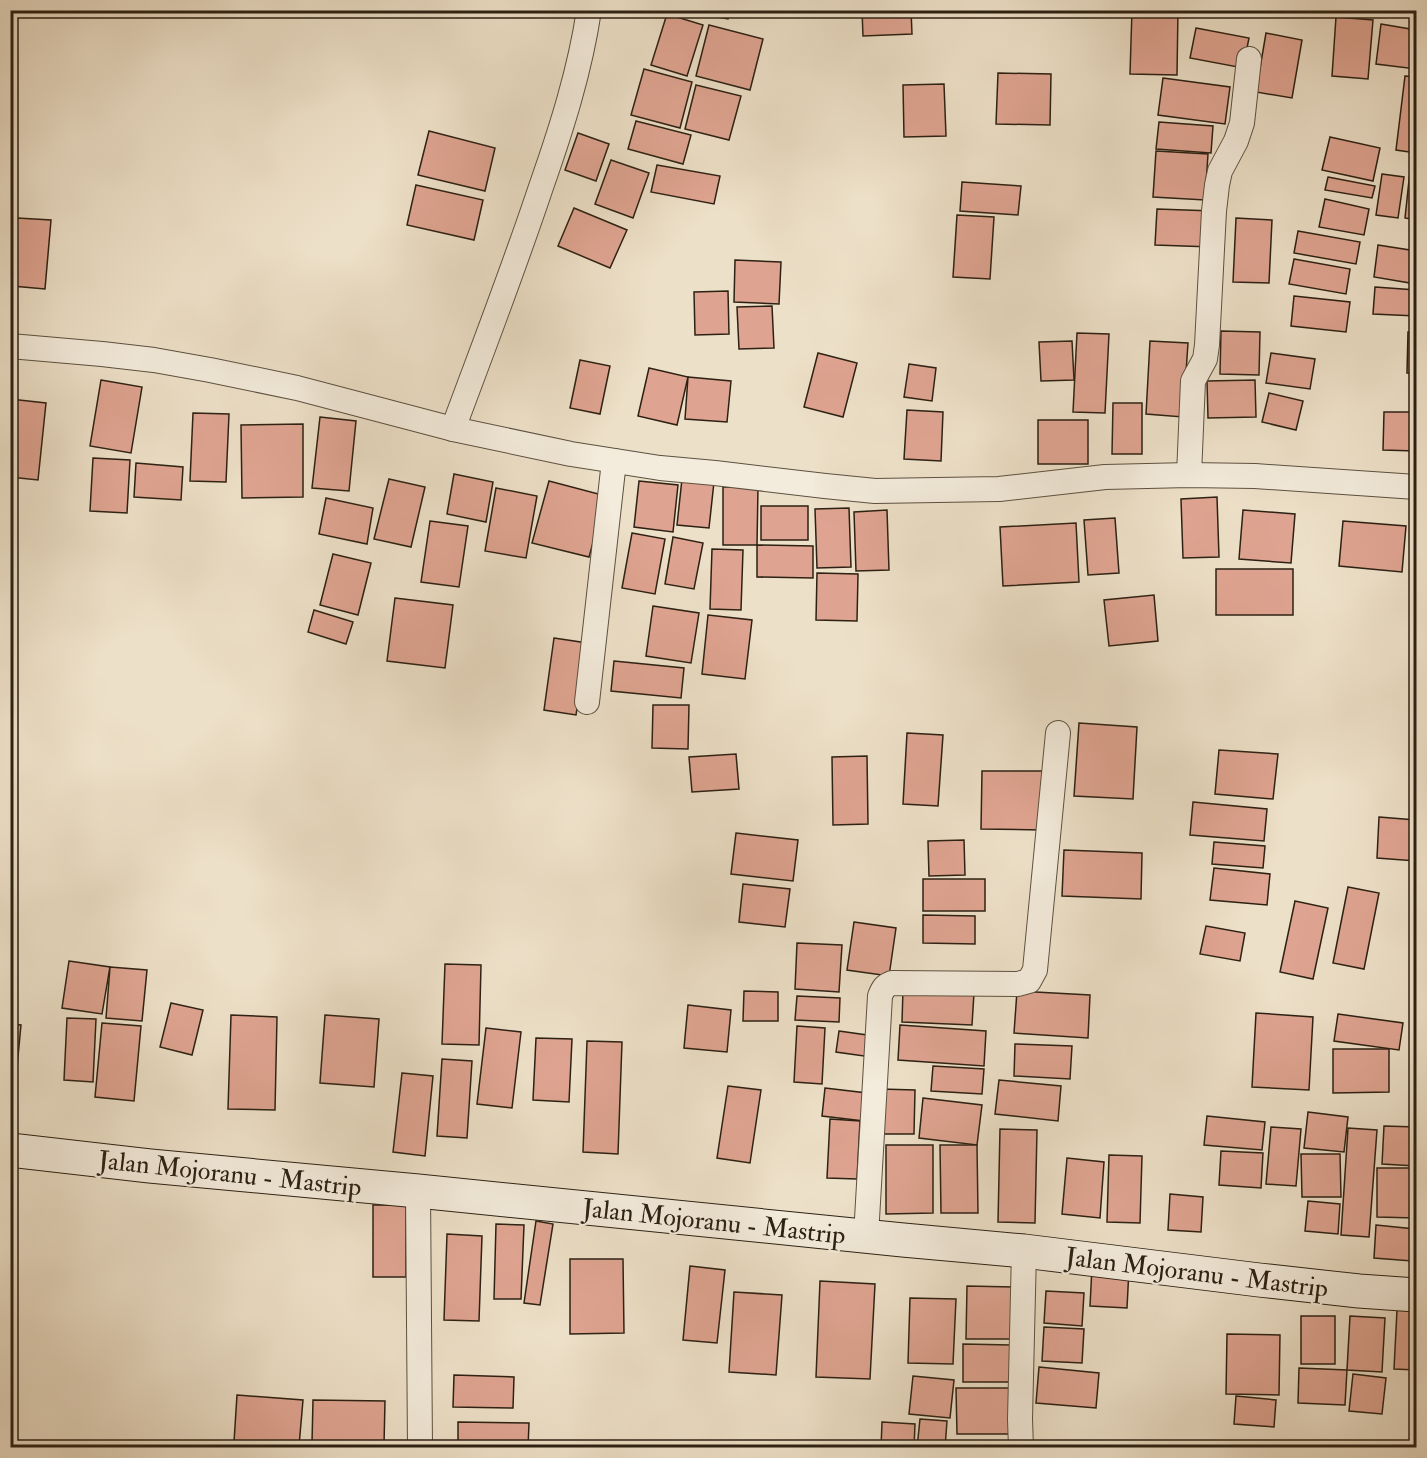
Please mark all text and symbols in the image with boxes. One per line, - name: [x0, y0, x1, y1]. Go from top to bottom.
- street label: Jalan Mojoranu - Mastrip: [96, 1144, 363, 1205]
- street label: Jalan Mojoranu - Mastrip: [580, 1192, 847, 1253]
- street label: Jalan Mojoranu - Mastrip: [1063, 1241, 1330, 1306]

